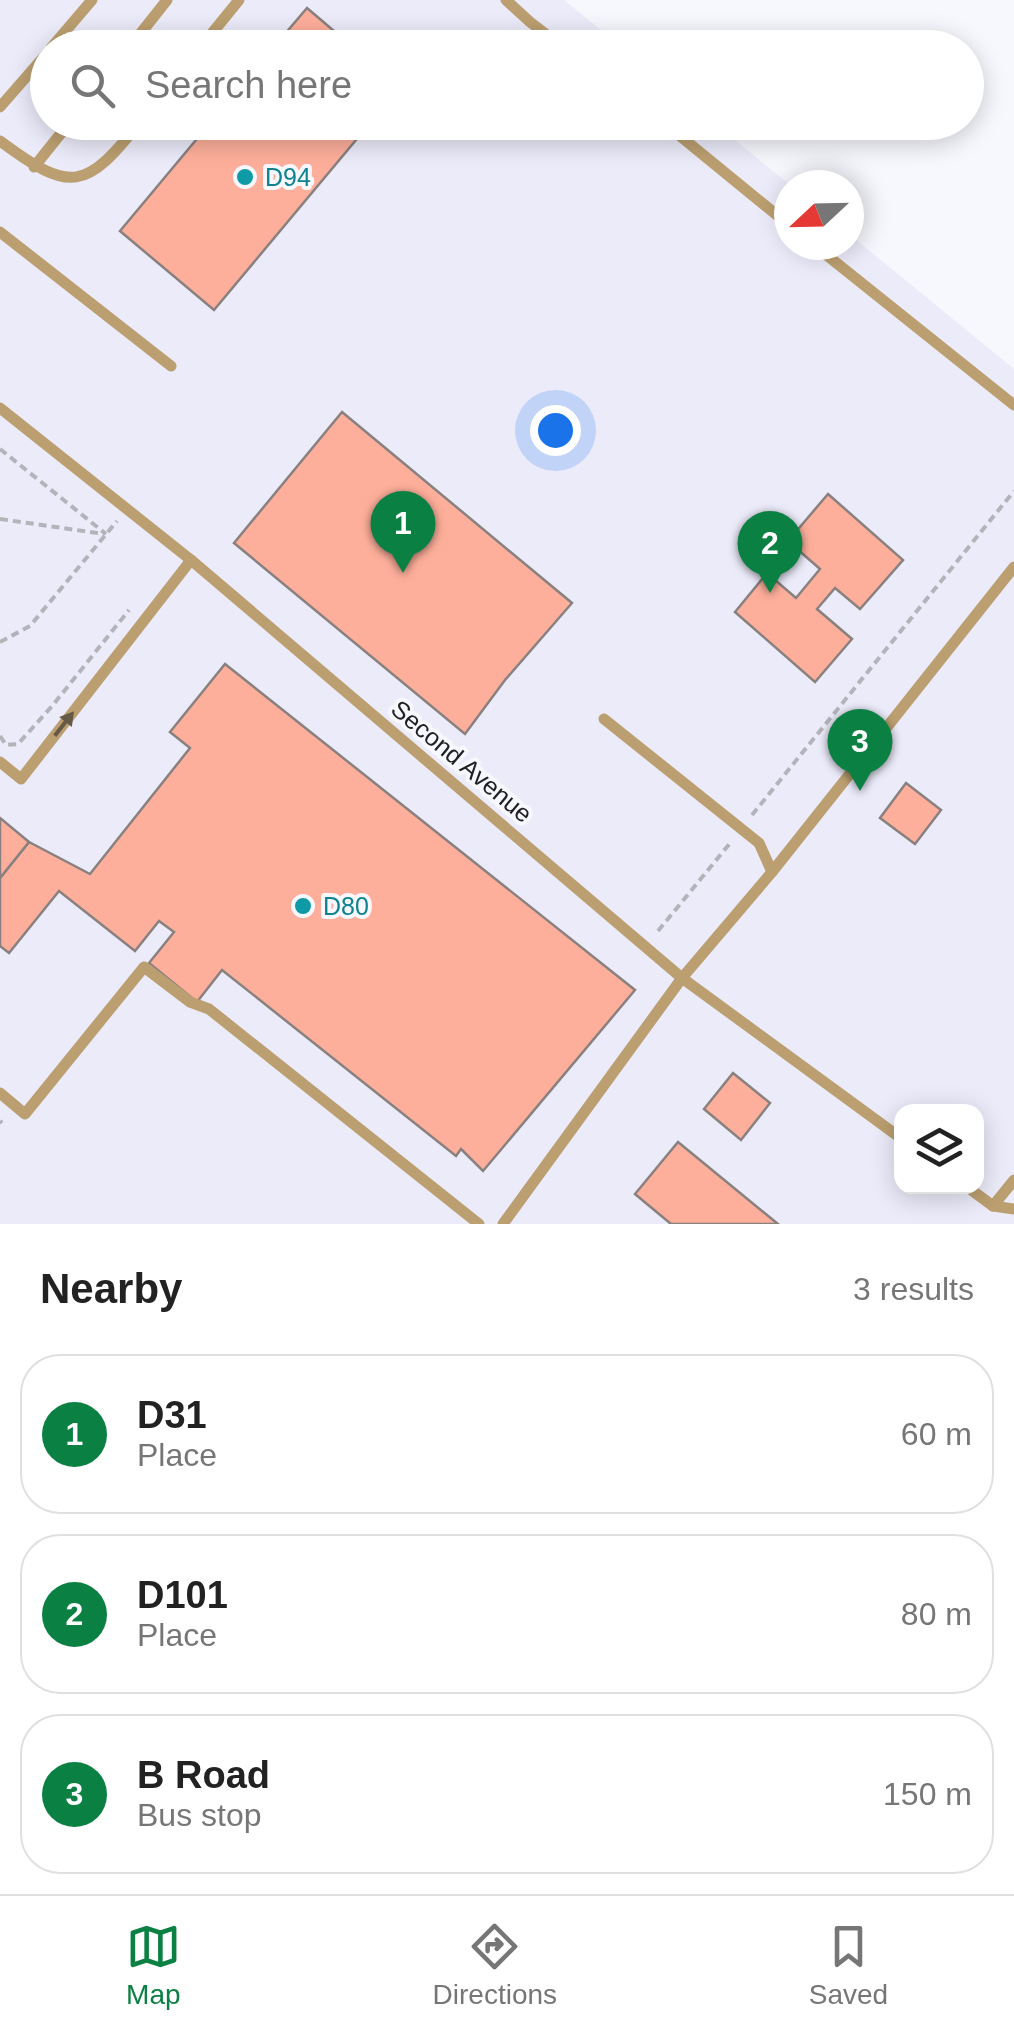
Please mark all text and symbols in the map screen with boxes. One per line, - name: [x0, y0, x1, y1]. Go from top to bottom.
- search box: [30, 30, 984, 140]
- icon: search: [65, 58, 120, 113]
- text: Search here: [145, 64, 352, 106]
- place label: D94: [265, 163, 311, 191]
- marker: D94: [234, 166, 256, 188]
- north arrow: [774, 170, 864, 260]
- your location: [530, 405, 581, 456]
- pin: 1: [370, 490, 436, 573]
- pin: 2: [738, 510, 802, 593]
- street label: Second Avenue: [386, 694, 538, 828]
- pin: 3: [828, 708, 892, 791]
- one-way arrow: [53, 711, 74, 737]
- place label: D80: [323, 892, 369, 920]
- marker: D80: [292, 895, 314, 917]
- map controls: [894, 1104, 984, 1194]
- button: layers: [894, 1104, 984, 1194]
- text: Nearby: [40, 1265, 182, 1312]
- text: 3 results: [853, 1271, 974, 1307]
- text: D31: [137, 1394, 207, 1436]
- text: 1: [66, 1416, 83, 1452]
- text: 60 m: [901, 1416, 972, 1452]
- text: Place: [137, 1437, 217, 1473]
- text: D101: [137, 1574, 228, 1616]
- text: 2: [66, 1596, 83, 1632]
- text: 80 m: [901, 1596, 972, 1632]
- text: Place: [137, 1617, 217, 1653]
- text: B Road: [137, 1754, 270, 1796]
- text: 3: [66, 1776, 83, 1812]
- text: 150 m: [883, 1776, 972, 1812]
- text: Bus stop: [137, 1797, 262, 1833]
- tab: Map: [126, 1919, 181, 2011]
- tab: Directions: [433, 1919, 557, 2011]
- tab: Saved: [809, 1919, 888, 2011]

